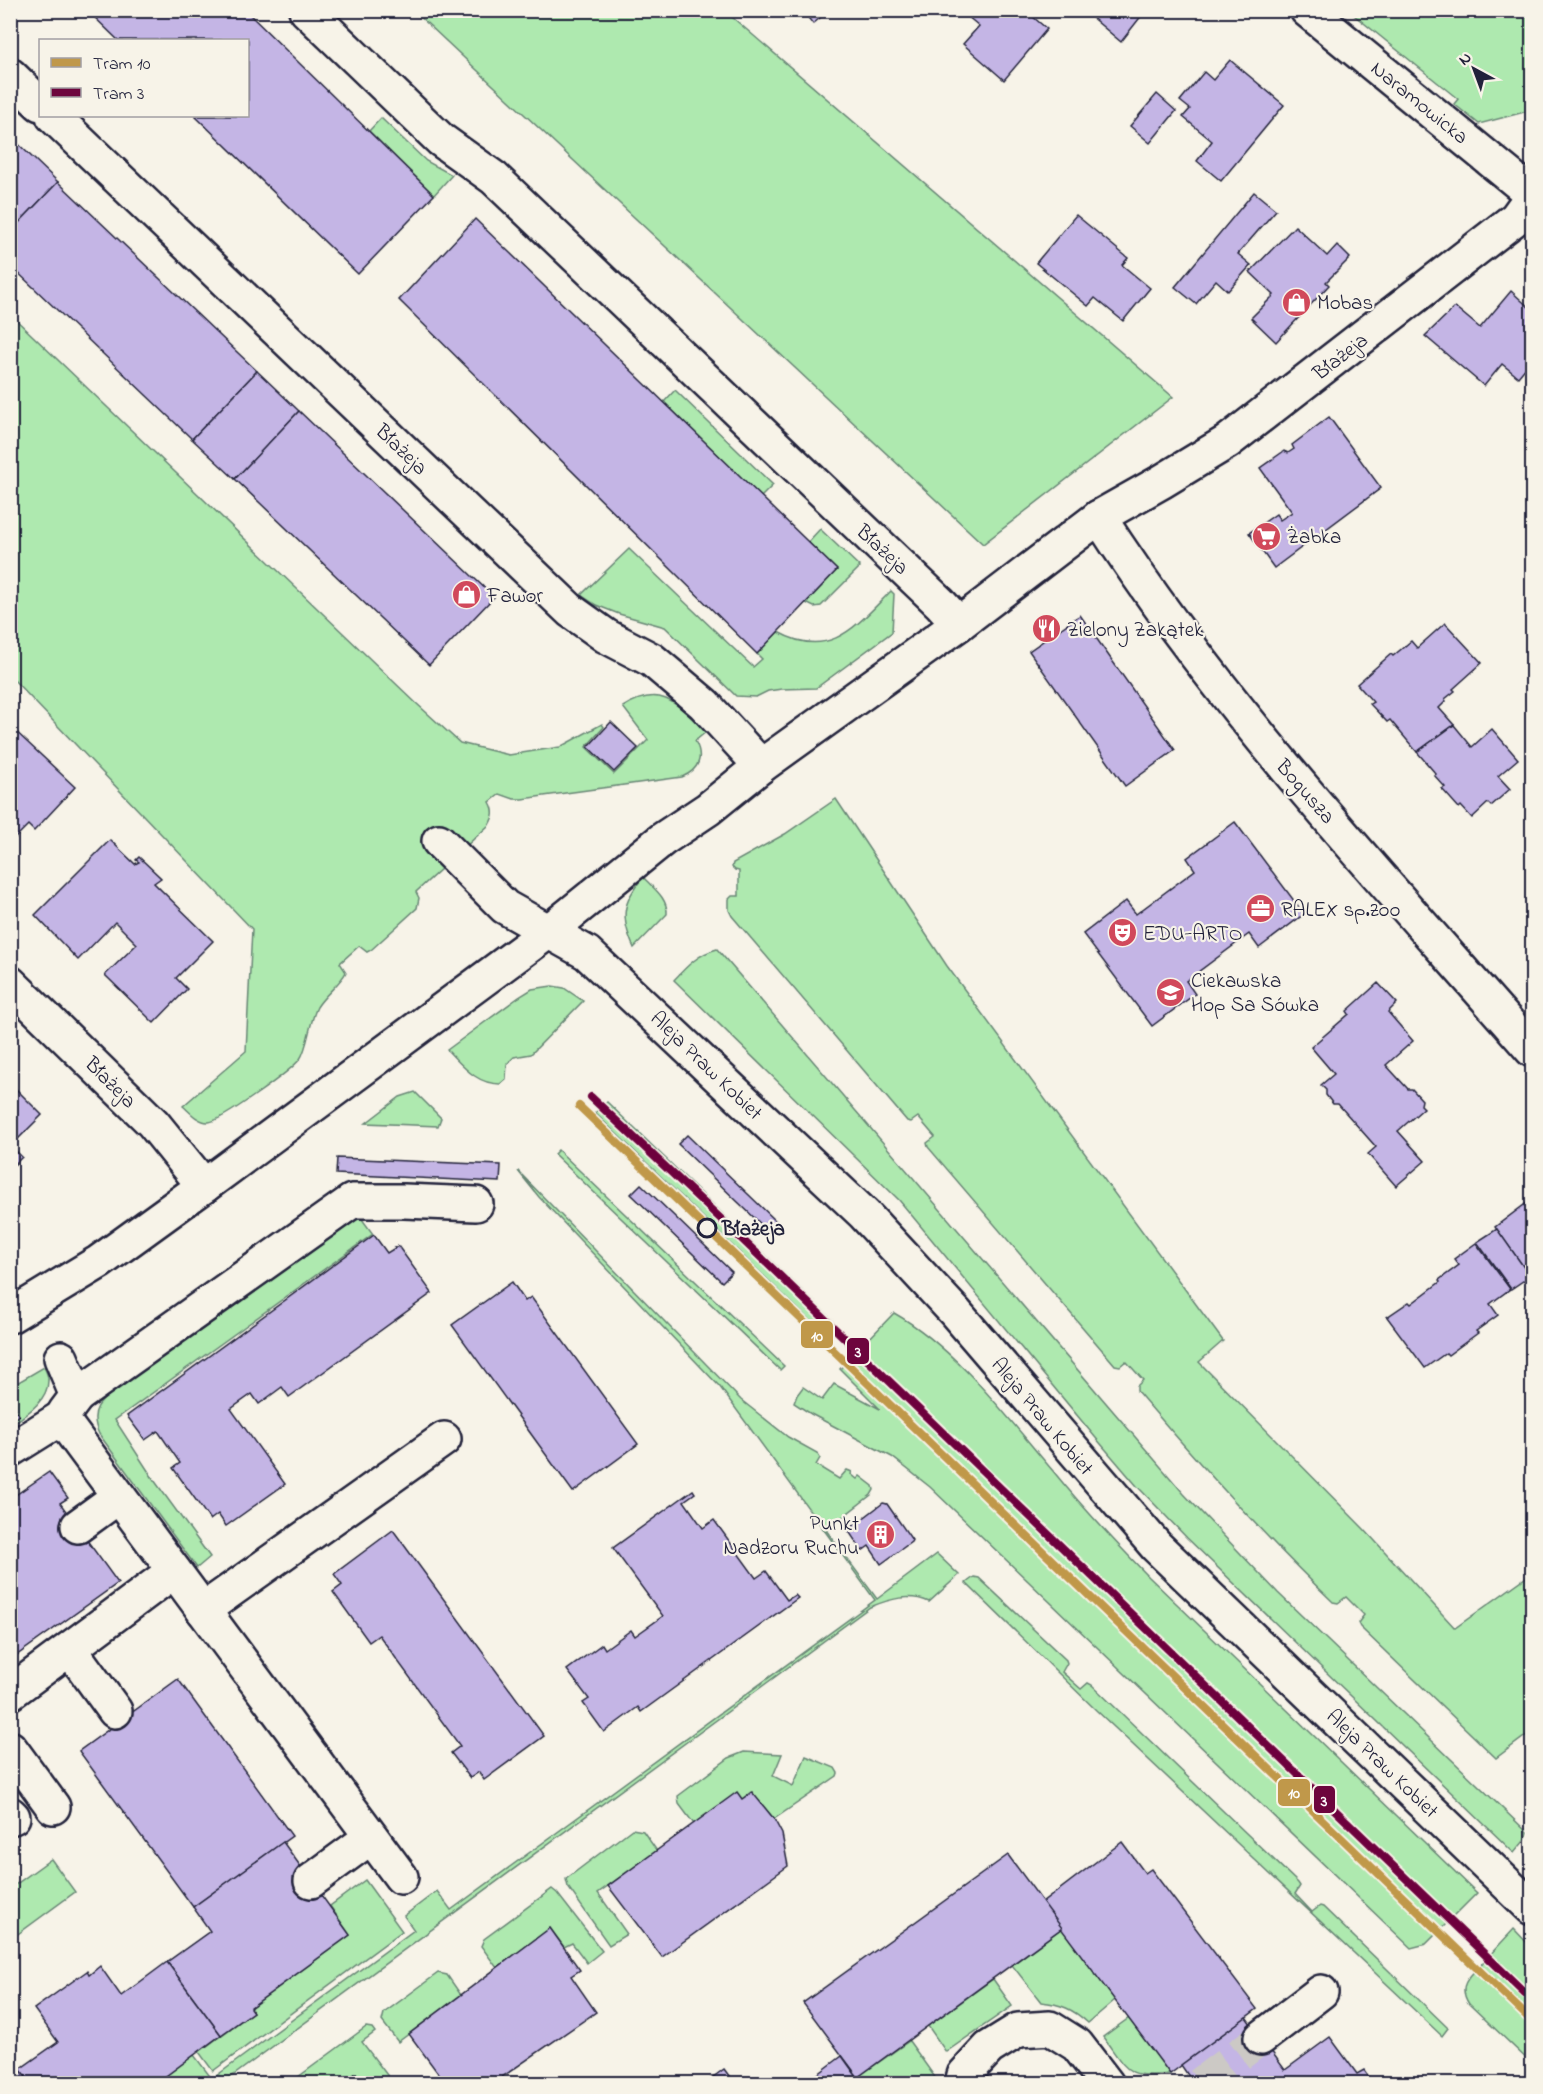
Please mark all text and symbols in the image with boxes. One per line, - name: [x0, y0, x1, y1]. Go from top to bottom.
- legend: [39, 39, 249, 117]
- north arrow: [1444, 39, 1504, 99]
- text: Tram 10: [93, 52, 151, 78]
- street label: Naramowicka: [1366, 55, 1474, 149]
- text: Tram 3: [93, 82, 145, 108]
- shop icon: Mobas: [1280, 286, 1312, 318]
- place label: Mobas: [1317, 289, 1373, 319]
- street label: Błażeja: [1306, 326, 1375, 389]
- street label: Błażeja: [367, 417, 434, 483]
- street label: Błażeja: [848, 517, 915, 583]
- supermarket icon: Żabka: [1250, 520, 1282, 552]
- place label: Żabka: [1287, 523, 1341, 553]
- shop icon: Fawor: [450, 579, 482, 611]
- place label: Fawor: [486, 582, 543, 612]
- restaurant icon: Zielony Zakątek: [1030, 613, 1062, 645]
- place label: Zielony Zakątek: [1067, 616, 1204, 648]
- street label: Bogusza: [1266, 753, 1341, 833]
- office icon: RALEX sp.zoo: [1244, 893, 1276, 925]
- place label: RALEX sp.zoo: [1281, 896, 1401, 926]
- theatre icon: EDU-ARTO: [1106, 917, 1138, 949]
- place label: EDU-ARTO: [1143, 920, 1243, 950]
- place label: Ciekawska Hop Sa Sówka: [1191, 967, 1319, 1021]
- school or university icon: Ciekawska Hop Sa Sówka: [1154, 976, 1186, 1008]
- street label: Aleja Praw Kobiet: [643, 1005, 769, 1128]
- street label: Błażeja: [76, 1050, 142, 1116]
- place label: Błażeja: [721, 1215, 785, 1245]
- marker: Błażeja: [697, 1218, 717, 1238]
- line badge: 10: [800, 1320, 834, 1349]
- text: 10: [811, 1325, 823, 1349]
- line badge: 3: [846, 1337, 870, 1365]
- text: 3: [854, 1341, 862, 1365]
- street label: Aleja Praw Kobiet: [983, 1352, 1100, 1483]
- place label: Punkt Nadzoru Ruchu: [723, 1510, 859, 1564]
- building icon: Punkt Nadzoru Ruchu: [864, 1519, 896, 1551]
- street label: Aleja Praw Kobiet: [1319, 1703, 1445, 1826]
- line badge: 10: [1277, 1778, 1311, 1807]
- text: 10: [1288, 1782, 1300, 1806]
- line badge: 3: [1313, 1785, 1336, 1814]
- text: 3: [1320, 1790, 1328, 1814]

